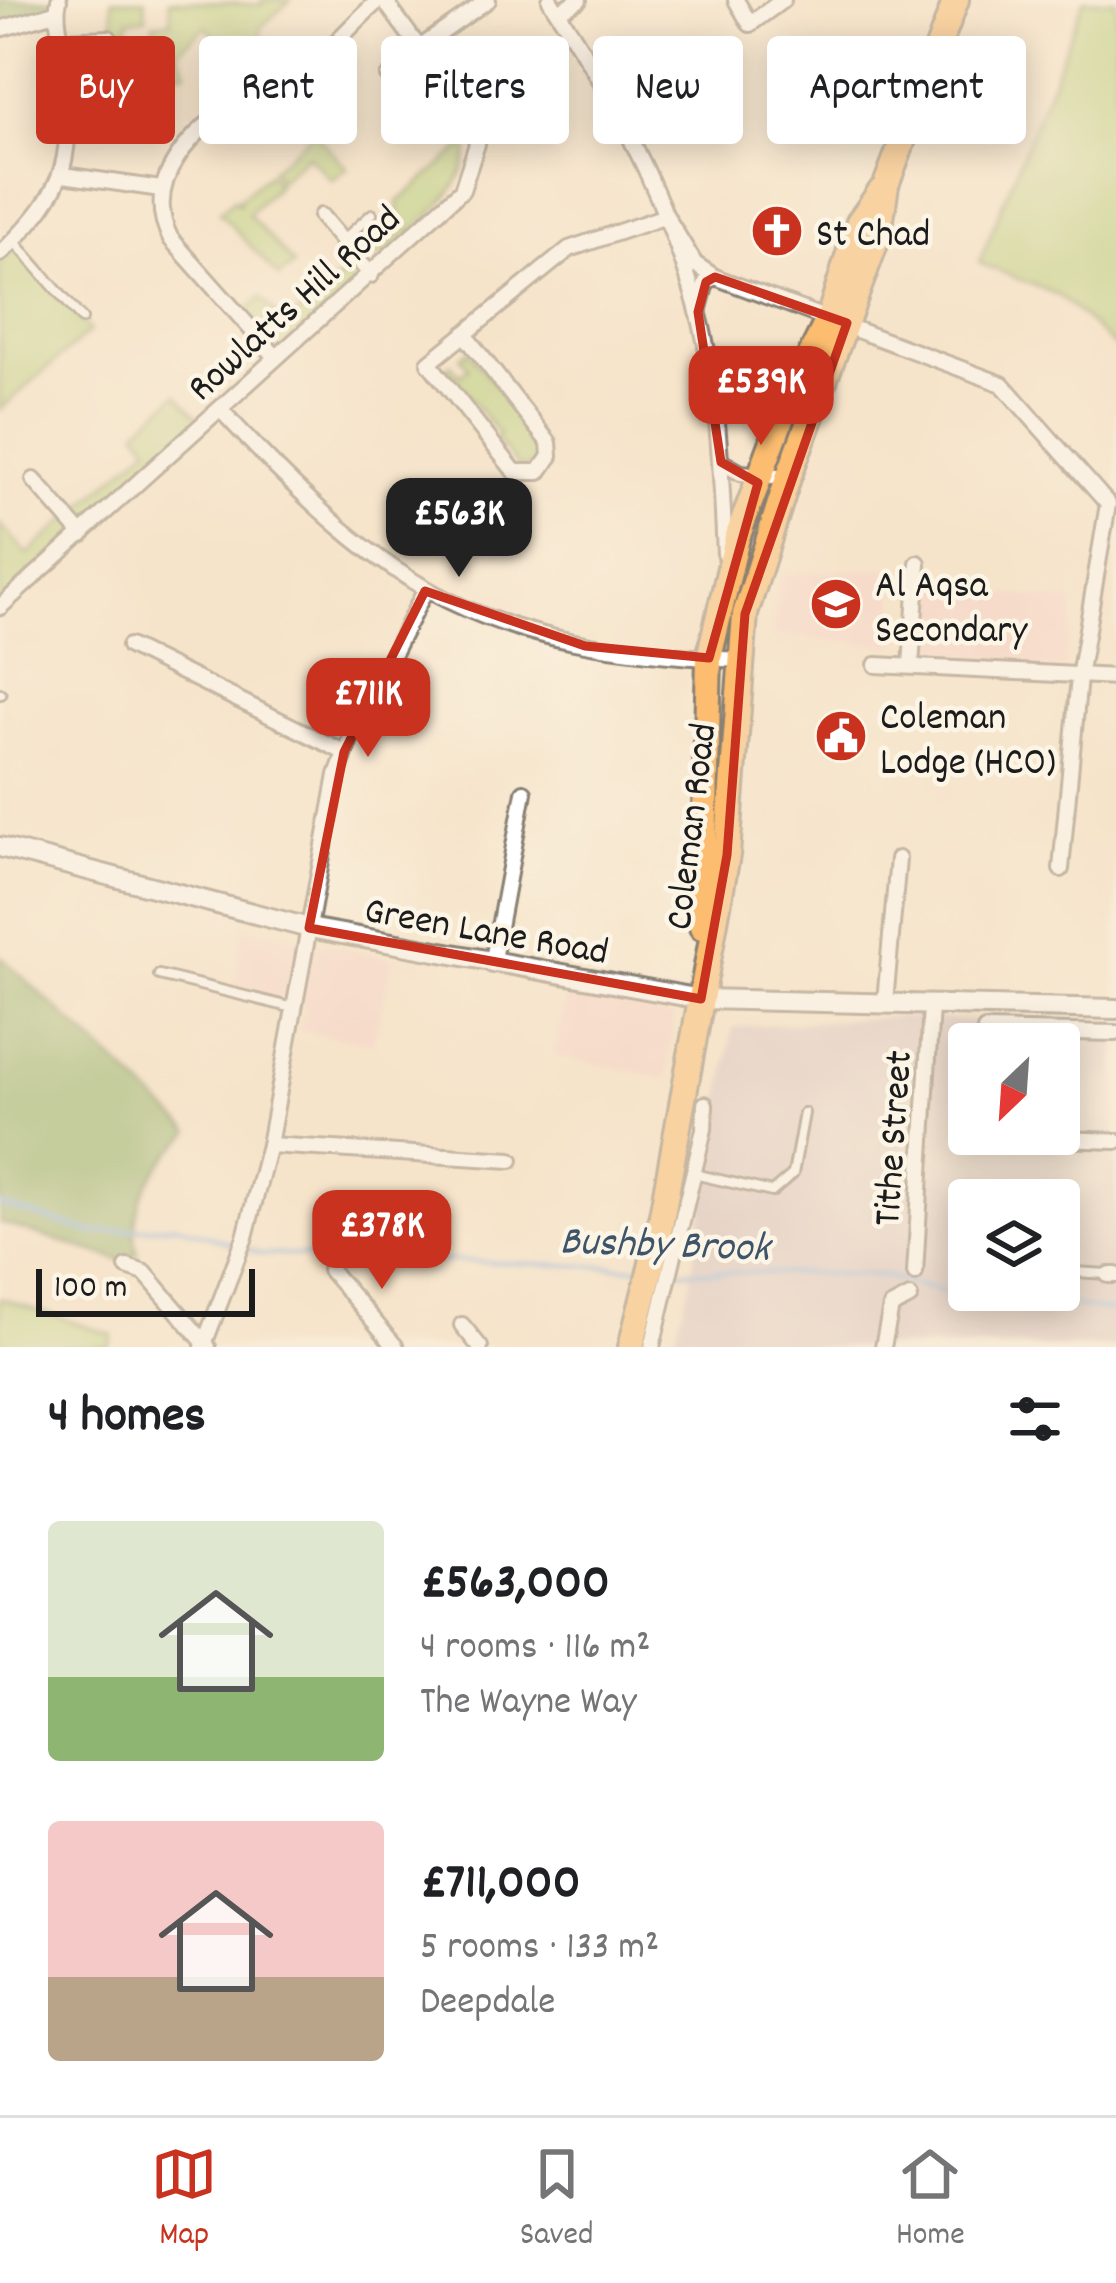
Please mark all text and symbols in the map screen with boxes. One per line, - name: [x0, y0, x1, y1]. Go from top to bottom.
- chip: Buy: [36, 36, 175, 144]
- chip: Rent: [199, 36, 357, 144]
- chip: Filters: [381, 36, 569, 144]
- chip: New: [593, 36, 743, 144]
- chip: Apartment: [767, 36, 1026, 144]
- street label: Rowlatts Hill Road: [177, 195, 415, 417]
- church icon: St Chad: [749, 203, 805, 259]
- place label: St Chad: [816, 210, 930, 265]
- pin: £539K: [677, 346, 845, 448]
- text: £539K: [716, 357, 806, 412]
- pin: £563K: [375, 478, 543, 580]
- text: £563K: [413, 489, 505, 544]
- place label: Al Aqsa Secondary: [875, 561, 1028, 661]
- school or university icon: Al Aqsa Secondary: [808, 576, 864, 632]
- pin: £711K: [284, 658, 452, 760]
- text: £711K: [333, 669, 403, 724]
- place label: Coleman Lodge (HCO): [880, 693, 1056, 793]
- public building icon: Coleman Lodge (HCO): [813, 708, 869, 764]
- street label: Coleman Road: [654, 720, 734, 933]
- street label: Green Lane Road: [360, 886, 612, 983]
- north arrow: [948, 1023, 1080, 1155]
- map controls: [948, 1023, 1080, 1311]
- street label: Tithe Street: [863, 1049, 930, 1228]
- button: layers: [948, 1179, 1080, 1311]
- pin: £378K: [298, 1190, 466, 1292]
- text: £378K: [339, 1201, 425, 1256]
- water label: Bushby Brook: [559, 1214, 774, 1282]
- scale bar: [36, 1263, 255, 1316]
- text: 100 m: [54, 1266, 127, 1313]
- text: 4 homes: [48, 1383, 206, 1455]
- icon: filters: [1002, 1386, 1068, 1452]
- text: £563,000: [420, 1550, 610, 1622]
- icon: home: [144, 1569, 288, 1713]
- text: 4 rooms · 116 m²: [420, 1622, 650, 1677]
- text: The Wayne Way: [420, 1677, 637, 1732]
- text: £711,000: [420, 1850, 580, 1922]
- icon: home: [144, 1869, 288, 2013]
- text: 5 rooms · 133 m²: [420, 1922, 659, 1977]
- text: Deepdale: [420, 1977, 555, 2032]
- tab: Map: [151, 2141, 217, 2260]
- tab: Saved: [520, 2141, 594, 2260]
- tab: Home: [896, 2141, 965, 2260]

